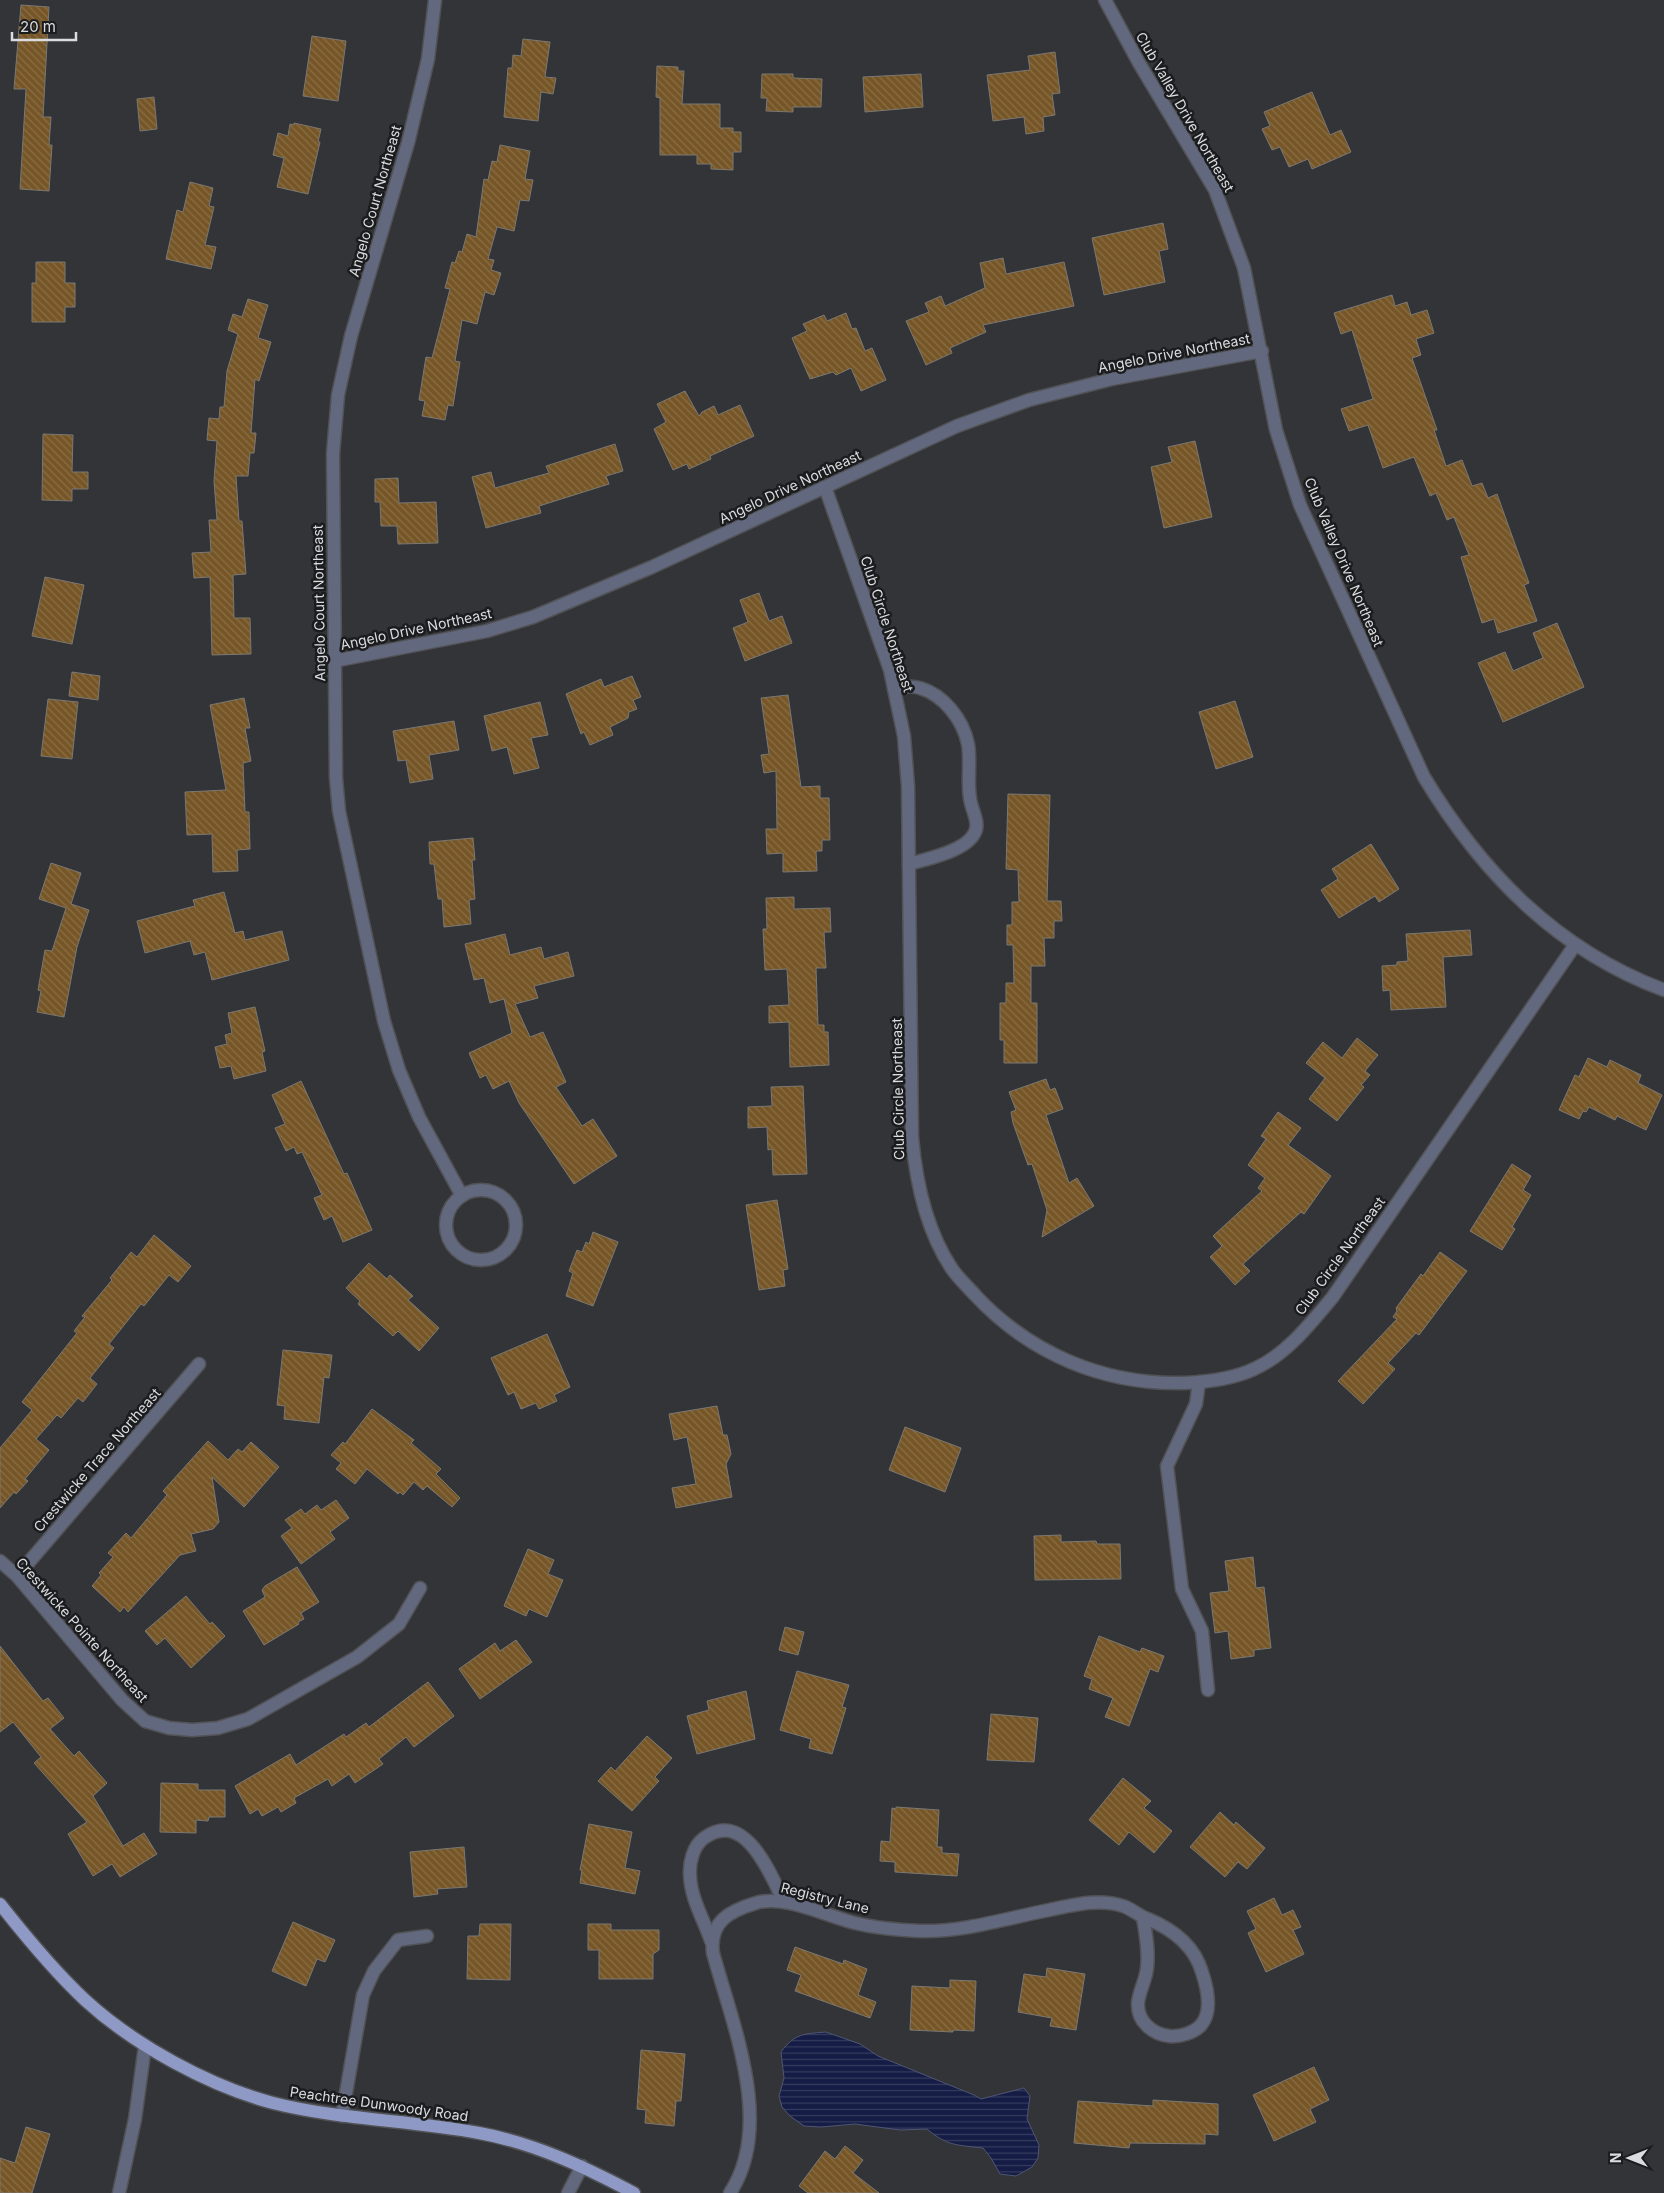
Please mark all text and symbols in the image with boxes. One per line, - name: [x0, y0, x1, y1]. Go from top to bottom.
- scale bar: [12, 10, 76, 42]
- text: 20 m: [20, 17, 56, 36]
- street label: Club Valley Drive Northeast: [1133, 29, 1238, 195]
- street label: Angelo Court Northeast: [345, 123, 404, 279]
- street label: Angelo Drive Northeast: [1096, 329, 1252, 376]
- street label: Angelo Drive Northeast: [716, 446, 864, 527]
- street label: Club Valley Drive Northeast: [1301, 475, 1388, 649]
- street label: Angelo Court Northeast: [309, 524, 328, 682]
- street label: Club Circle Northeast: [857, 554, 918, 694]
- street label: Angelo Drive Northeast: [339, 604, 494, 653]
- street label: Club Circle Northeast: [888, 1017, 907, 1160]
- street label: Club Circle Northeast: [1291, 1193, 1388, 1318]
- street label: Crestwicke Trace Northeast: [30, 1384, 164, 1535]
- street label: Crestwicke Pointe Northeast: [13, 1554, 152, 1706]
- street label: Registry Lane: [779, 1878, 871, 1917]
- street label: Peachtree Dunwoody Road: [289, 2083, 469, 2124]
- north arrow: [1604, 2133, 1654, 2183]
- text: N: [1607, 2153, 1624, 2163]

